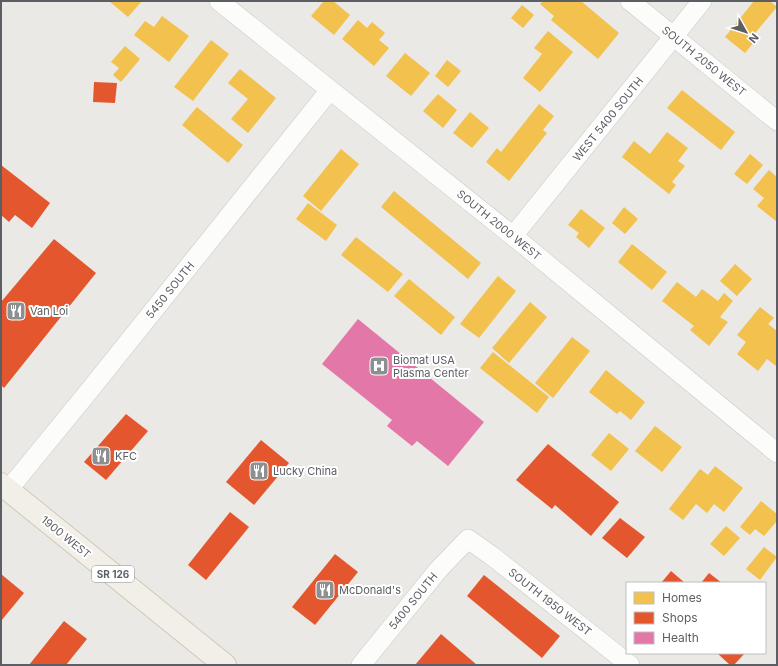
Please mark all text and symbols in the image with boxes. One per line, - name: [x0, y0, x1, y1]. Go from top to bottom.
- north arrow: [726, 12, 766, 52]
- street label: SOUTH 2050 WEST: [659, 23, 749, 99]
- text: N: [746, 31, 762, 46]
- street label: WEST 5400 SOUTH: [570, 74, 646, 164]
- street label: SOUTH 2000 WEST: [454, 187, 544, 263]
- street label: 5450 SOUTH: [143, 259, 197, 321]
- restaurant icon: Van Loi: [5, 300, 27, 322]
- place label: Van Loi: [30, 304, 68, 318]
- place label: Biomat USA Plasma Center: [393, 353, 469, 380]
- hospital icon: Biomat USA Plasma Center: [368, 355, 390, 377]
- restaurant icon: KFC: [90, 445, 112, 467]
- place label: KFC: [115, 449, 137, 463]
- restaurant icon: Lucky China: [248, 460, 270, 482]
- place label: Lucky China: [273, 464, 337, 478]
- street label: 1900 WEST: [38, 513, 94, 561]
- street label: SOUTH 1950 WEST: [506, 565, 594, 639]
- road number: SR 126: [92, 566, 134, 582]
- street label: 5400 SOUTH: [386, 570, 440, 632]
- restaurant icon: McDonald's: [314, 579, 336, 601]
- legend: [626, 582, 766, 654]
- place label: McDonald's: [339, 583, 401, 597]
- text: Homes: [662, 590, 702, 605]
- text: Shops: [662, 610, 698, 625]
- text: Health: [662, 630, 699, 645]

